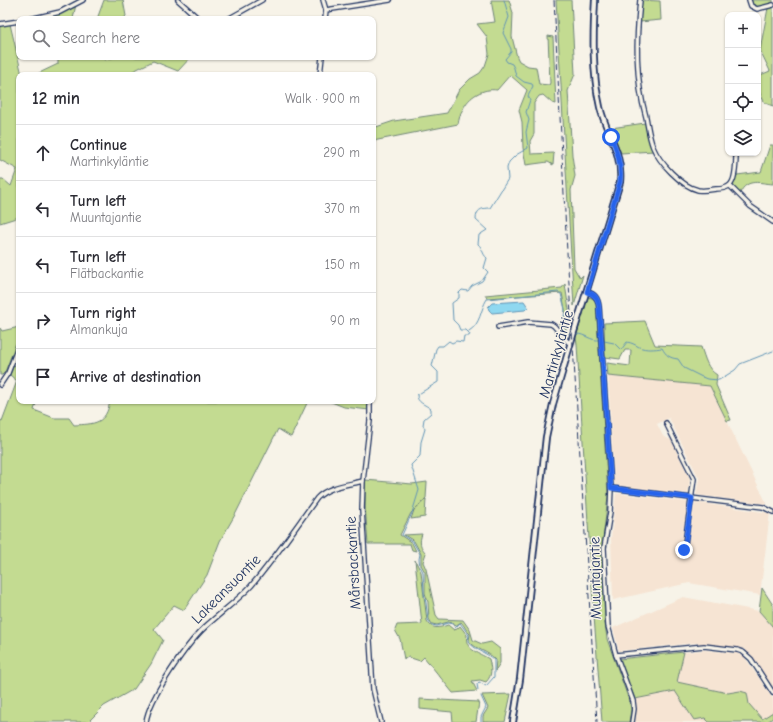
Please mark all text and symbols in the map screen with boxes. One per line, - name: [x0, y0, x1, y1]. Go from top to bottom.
- map controls: [725, 12, 761, 156]
- button: +: [725, 12, 761, 48]
- search box: [16, 16, 376, 60]
- icon: search: [30, 27, 52, 49]
- text: Search here: [62, 29, 140, 47]
- button: −: [725, 48, 761, 84]
- button: locate: [725, 84, 761, 120]
- text: 12 min: [32, 89, 80, 108]
- text: Walk · 900 m: [285, 91, 360, 106]
- button: layers: [725, 120, 761, 156]
- route start: [602, 128, 620, 146]
- text: Continue: [70, 136, 127, 154]
- icon: ahead: [32, 142, 54, 164]
- text: 290 m: [323, 145, 360, 160]
- text: Martinkyläntie: [70, 154, 149, 169]
- text: Turn left: [70, 192, 126, 210]
- icon: left: [32, 198, 54, 220]
- text: 370 m: [324, 201, 360, 216]
- text: Muuntajantie: [70, 210, 142, 225]
- text: Turn left: [70, 248, 126, 266]
- icon: left: [32, 254, 54, 276]
- text: 150 m: [325, 257, 360, 272]
- text: Flätbackantie: [70, 266, 144, 281]
- text: Turn right: [70, 304, 136, 322]
- street label: Martinkyläntie: [535, 307, 577, 400]
- icon: right: [32, 310, 54, 332]
- text: 90 m: [330, 313, 360, 328]
- text: Almankuja: [70, 322, 128, 337]
- icon: arrive: [32, 366, 54, 388]
- text: Arrive at destination: [70, 368, 201, 386]
- street label: Mårsbackantie: [342, 515, 364, 610]
- street label: Muuntajantie: [585, 536, 605, 619]
- route end: [675, 541, 693, 559]
- street label: Lakeansuontie: [188, 550, 265, 627]

